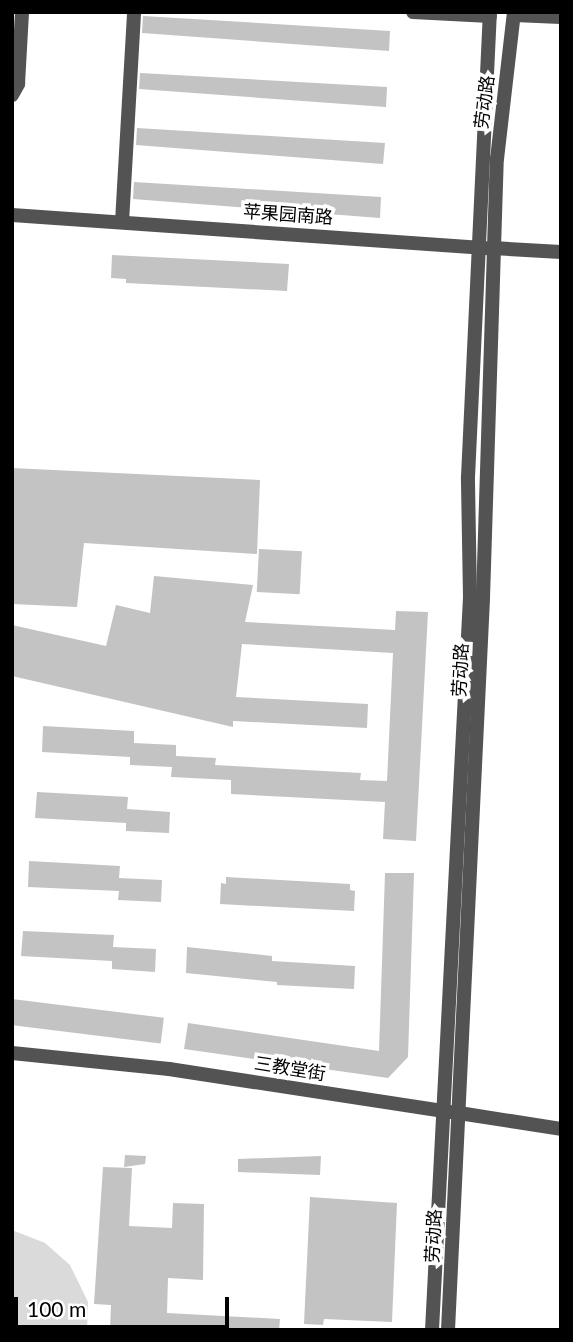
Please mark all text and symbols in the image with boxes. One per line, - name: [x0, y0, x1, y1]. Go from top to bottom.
- street label: 劳动路: [470, 74, 498, 130]
- street label: 苹果园南路: [242, 200, 334, 228]
- street label: 劳动路: [448, 642, 472, 698]
- street label: 三教堂街: [253, 1052, 327, 1084]
- street label: 劳动路: [421, 1208, 445, 1264]
- scale bar: [18, 1282, 233, 1326]
- text: 100 m: [27, 1296, 86, 1321]

